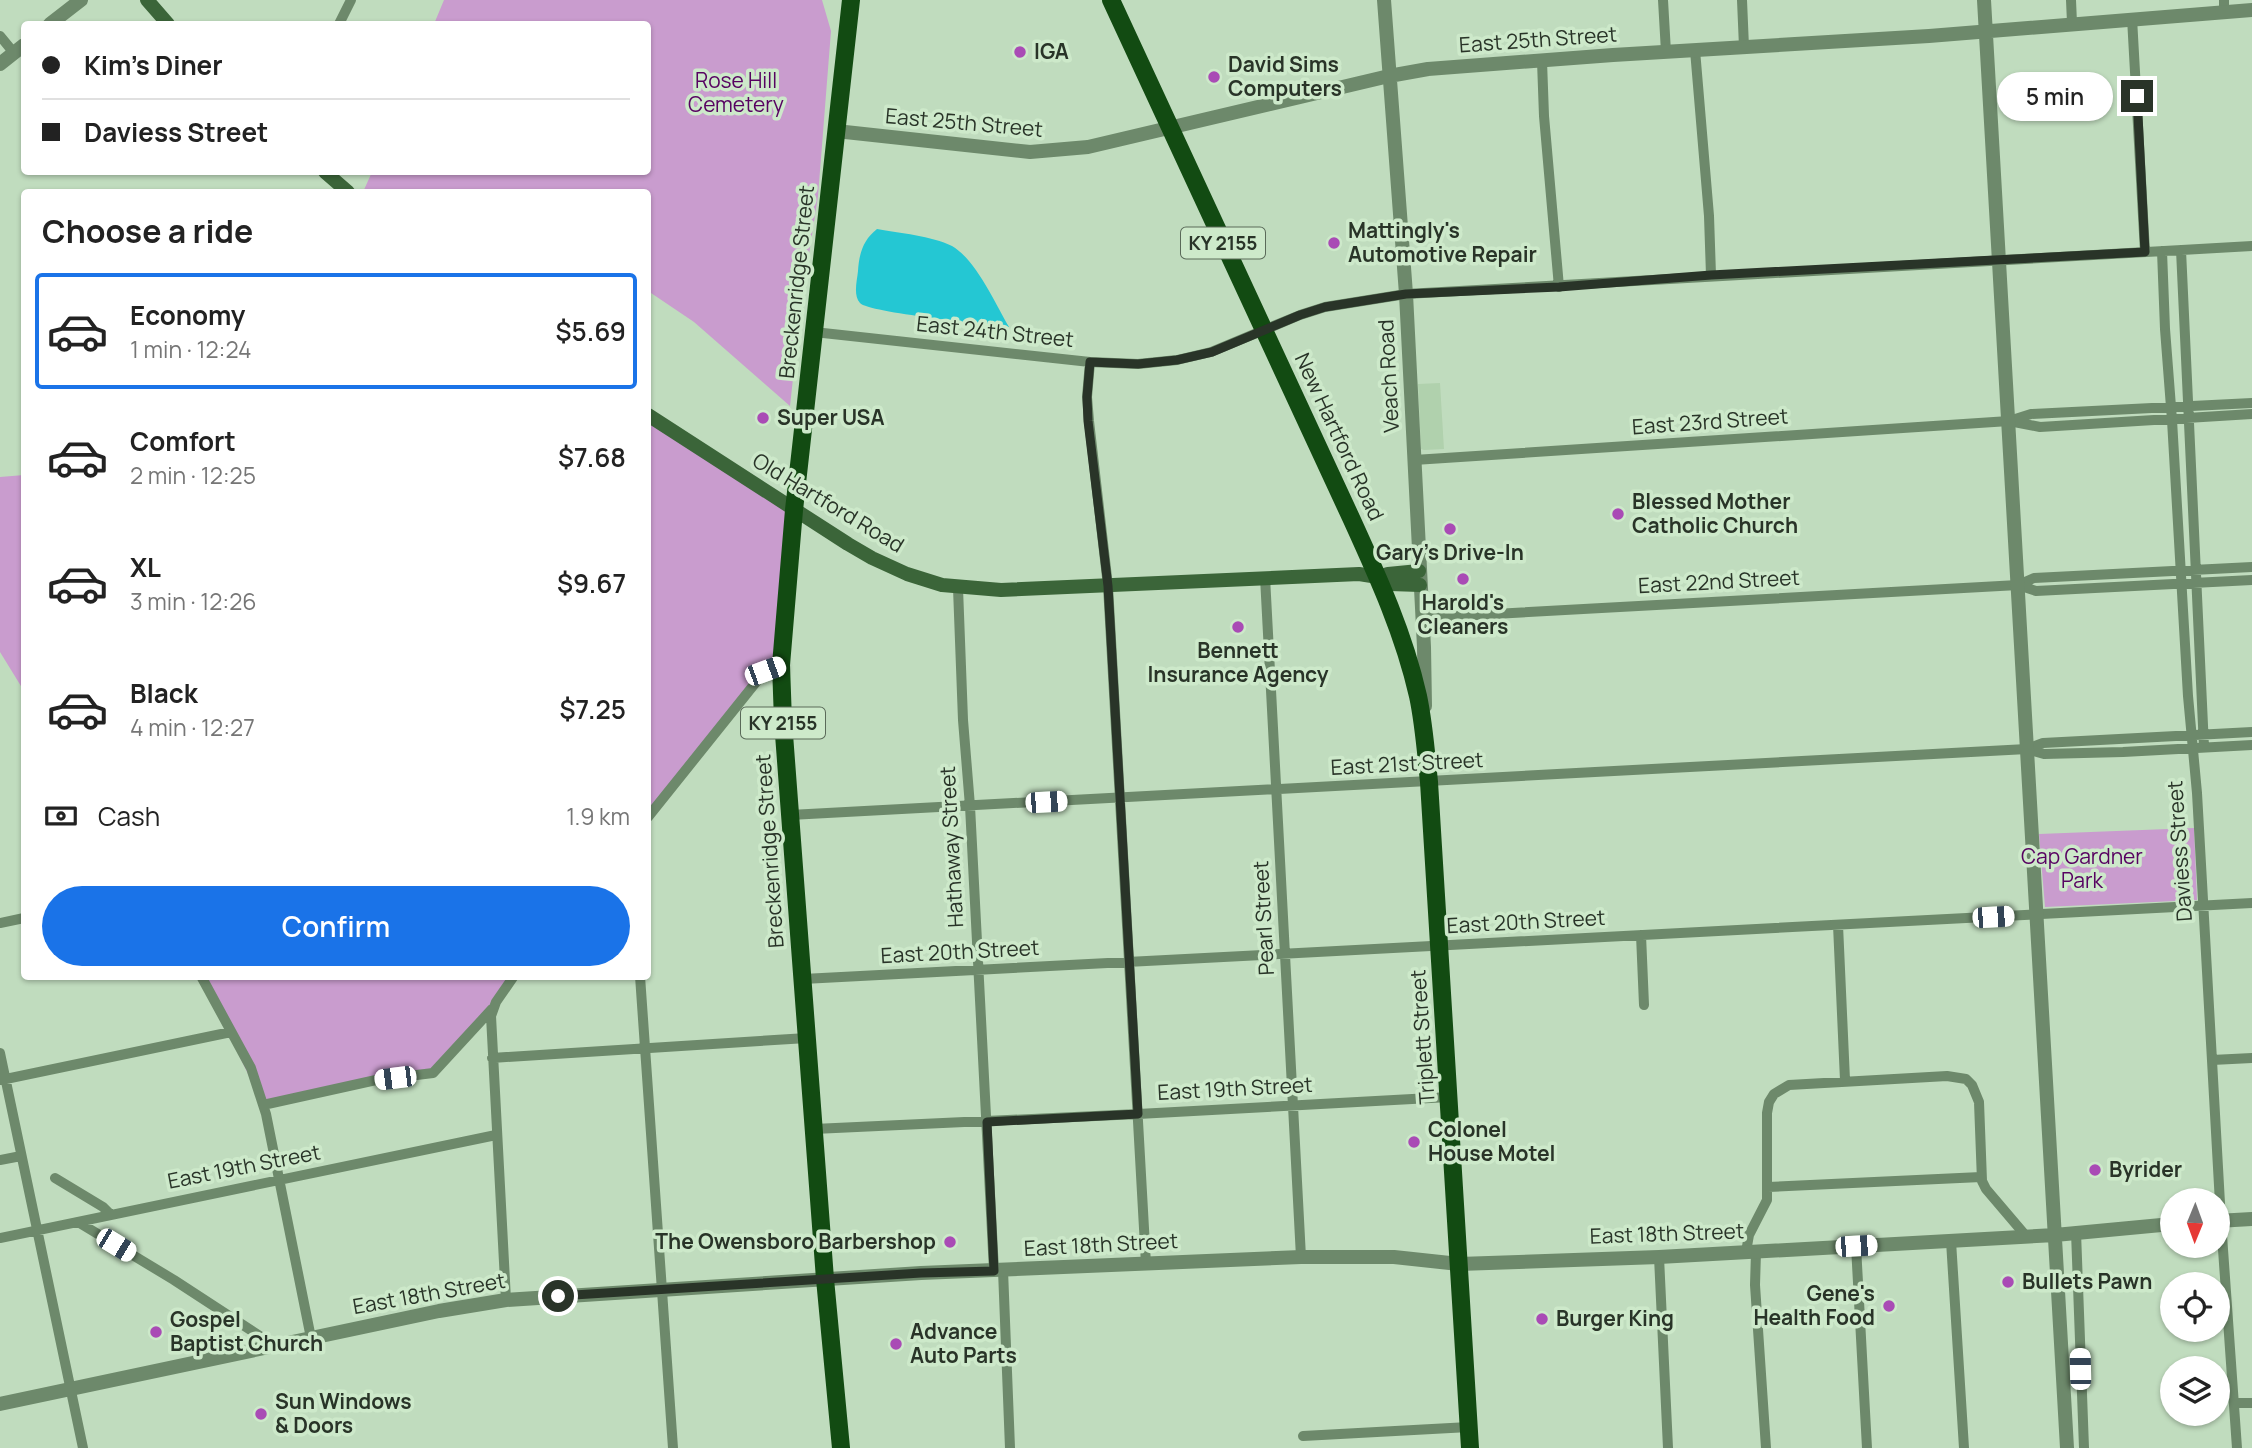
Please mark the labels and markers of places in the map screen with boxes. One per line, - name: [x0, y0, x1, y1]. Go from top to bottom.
- place label: IGA: [1034, 37, 1069, 65]
- marker: IGA: [1012, 44, 1028, 60]
- place label: David Sims Computers: [1228, 50, 1342, 102]
- marker: David Sims Computers: [1206, 69, 1222, 85]
- place label: Mattingly's Automotive Repair: [1348, 216, 1537, 268]
- marker: Mattingly's Automotive Repair: [1326, 235, 1342, 251]
- place label: Super USA: [777, 403, 884, 431]
- marker: Super USA: [755, 410, 771, 426]
- place label: Blessed Mother Catholic Church: [1632, 487, 1798, 539]
- marker: Blessed Mother Catholic Church: [1610, 506, 1626, 522]
- marker: Gary's Drive-In: [1442, 521, 1458, 537]
- place label: Gary's Drive-In: [1376, 538, 1524, 566]
- marker: Harold's Cleaners: [1455, 571, 1471, 587]
- place label: Harold's Cleaners: [1418, 588, 1508, 640]
- marker: Bennett Insurance Agency: [1230, 619, 1246, 635]
- place label: Bennett Insurance Agency: [1147, 636, 1329, 688]
- place label: Colonel House Motel: [1428, 1115, 1555, 1167]
- marker: Colonel House Motel: [1406, 1134, 1422, 1150]
- place label: Byrider: [2109, 1155, 2182, 1183]
- marker: Byrider: [2087, 1162, 2103, 1178]
- place label: The Owensboro Barbershop: [655, 1227, 936, 1255]
- marker: The Owensboro Barbershop: [942, 1234, 958, 1250]
- place label: Bullets Pawn: [2022, 1267, 2152, 1295]
- marker: Bullets Pawn: [2000, 1274, 2016, 1290]
- place label: Gene's Health Food: [1753, 1279, 1875, 1331]
- marker: Gene's Health Food: [1881, 1298, 1897, 1314]
- place label: Burger King: [1556, 1304, 1674, 1332]
- place label: Gospel Baptist Church: [170, 1305, 323, 1357]
- marker: Burger King: [1534, 1311, 1550, 1327]
- place label: Advance Auto Parts: [910, 1317, 1017, 1369]
- marker: Gospel Baptist Church: [148, 1324, 164, 1340]
- marker: Advance Auto Parts: [888, 1336, 904, 1352]
- place label: Sun Windows & Doors: [275, 1387, 412, 1439]
- marker: Sun Windows & Doors: [253, 1406, 269, 1422]

